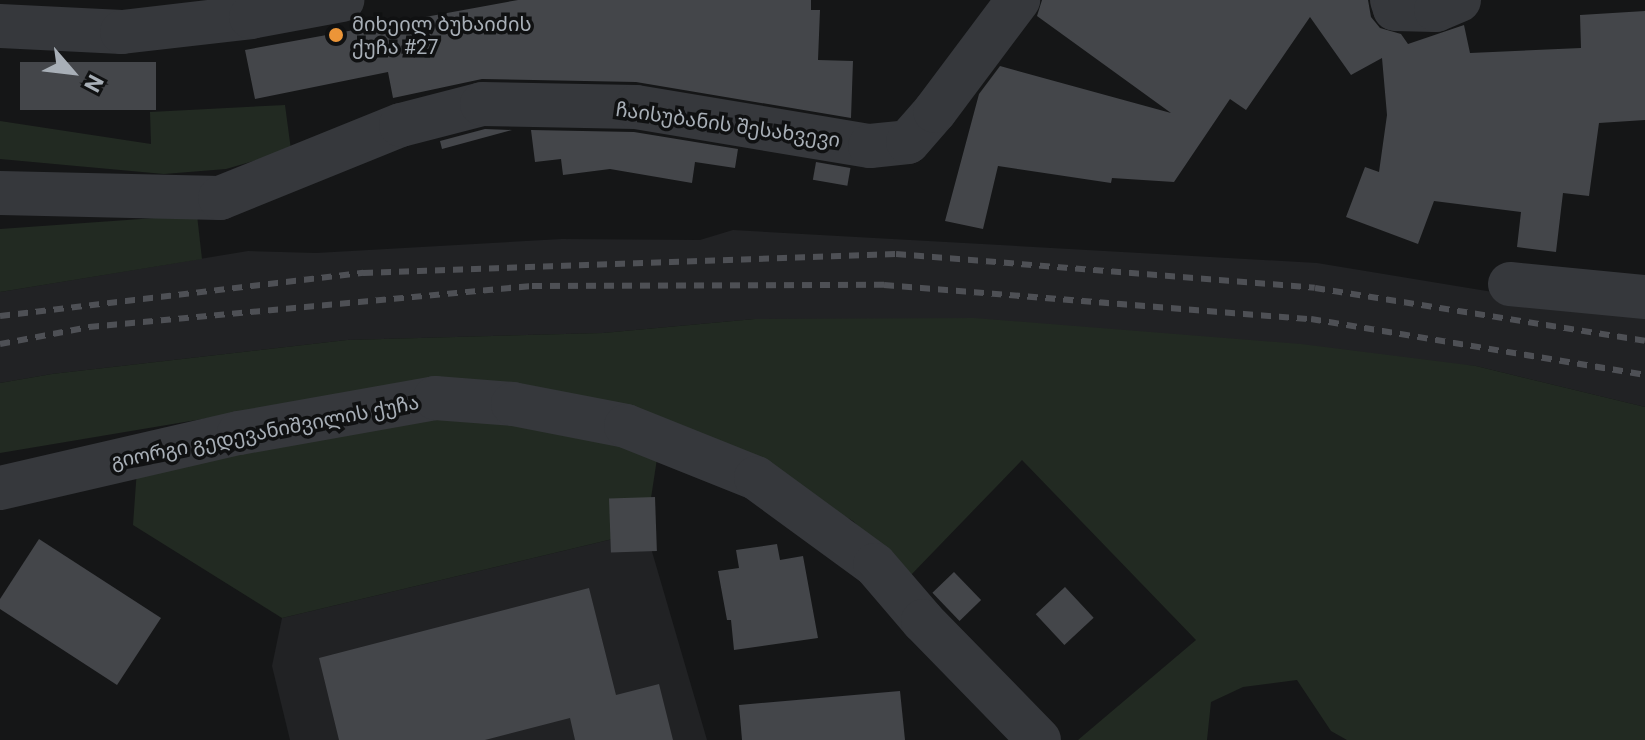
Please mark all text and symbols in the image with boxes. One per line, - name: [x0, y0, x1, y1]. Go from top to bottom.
- place label: მიხეილ ბუხაიძის ქუჩა #27: [352, 12, 532, 59]
- marker: მიხეილ ბუხაიძის ქუჩა #27: [327, 26, 345, 44]
- north arrow: [32, 32, 112, 112]
- text: N: [79, 71, 108, 96]
- street label: ჩაისუბანის შესახვევი: [614, 97, 842, 153]
- street label: გიორგი გედევანიშვილის ქუჩა: [109, 390, 421, 474]

